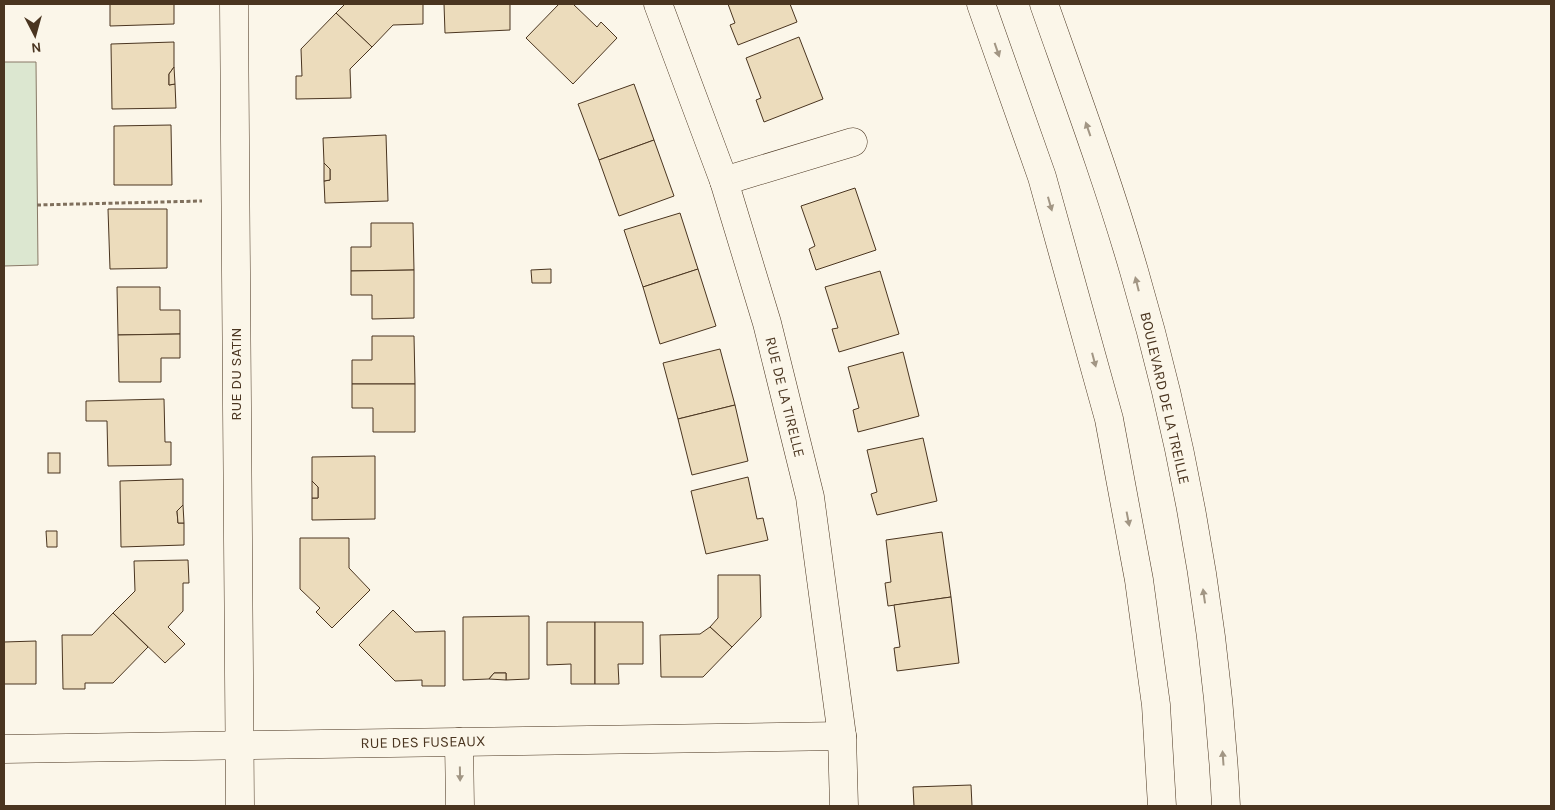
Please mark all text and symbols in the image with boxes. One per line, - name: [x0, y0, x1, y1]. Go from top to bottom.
- north arrow: [10, 10, 60, 60]
- text: N: [30, 38, 42, 56]
- one-way arrow: [994, 43, 1002, 58]
- one-way arrow: [1084, 121, 1091, 136]
- one-way arrow: [1046, 196, 1054, 211]
- one-way arrow: [1133, 276, 1141, 291]
- street label: BOULEVARD DE LA TREILLE: [1136, 310, 1194, 486]
- street label: RUE DU SATIN: [227, 327, 245, 421]
- street label: RUE DE LA TIRELLE: [761, 335, 809, 459]
- one-way arrow: [1090, 352, 1098, 367]
- one-way arrow: [1124, 511, 1132, 526]
- one-way arrow: [1200, 588, 1208, 604]
- street label: RUE DES FUSEAUX: [360, 732, 486, 752]
- one-way arrow: [1219, 749, 1227, 765]
- one-way arrow: [456, 766, 464, 782]

